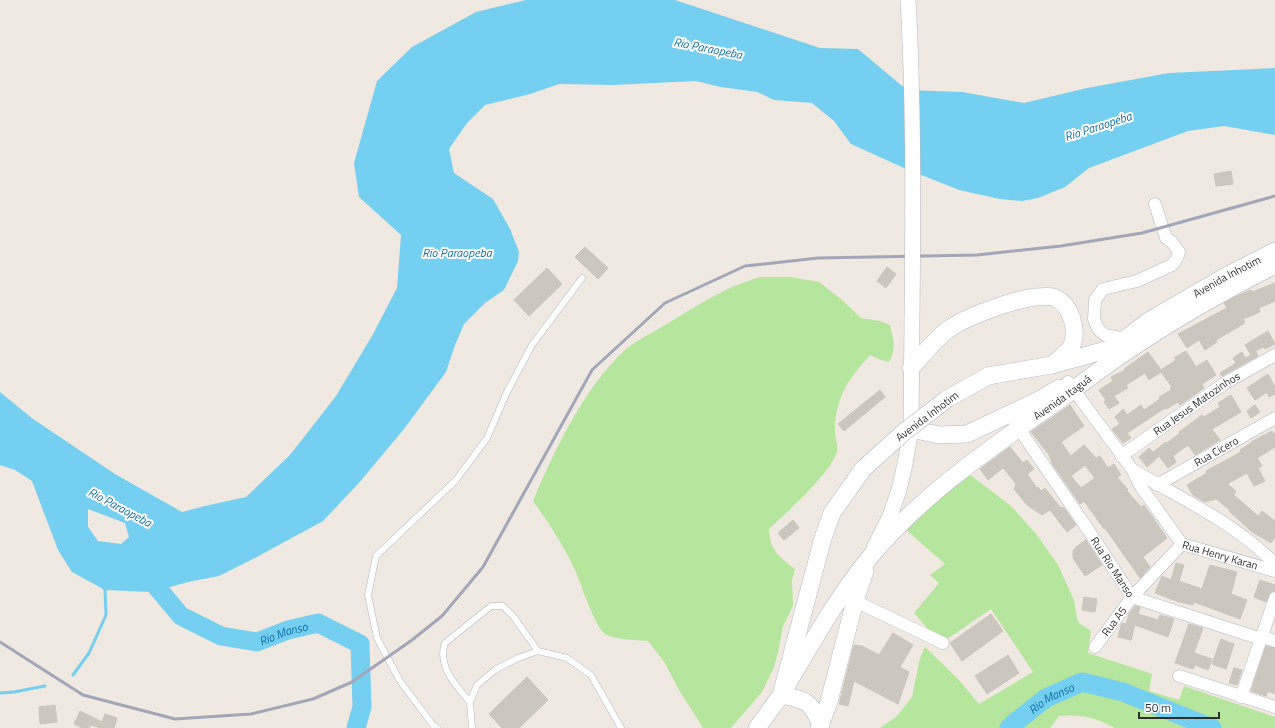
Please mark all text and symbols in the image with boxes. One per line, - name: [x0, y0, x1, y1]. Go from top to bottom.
- water label: Rio Paraopeba: [672, 32, 745, 64]
- water label: Rio Paraopeba: [1062, 106, 1135, 146]
- water label: Rio Paraopeba: [422, 243, 493, 262]
- street label: Avenida Inhotim: [1190, 252, 1264, 301]
- street label: Rua Jesus Matozinhos: [1150, 368, 1243, 439]
- street label: Avenida Itaguá: [1030, 371, 1095, 424]
- street label: Avenida Inhotim: [892, 387, 962, 445]
- street label: Rua Cicero: [1191, 432, 1241, 470]
- water label: Rio Paraopeba: [85, 482, 156, 532]
- street label: Rua Rio Manso: [1087, 534, 1138, 601]
- street label: Rua Henry Karan: [1180, 537, 1260, 574]
- street label: Rua A5: [1098, 603, 1130, 639]
- water label: Rio Manso: [256, 616, 310, 650]
- water label: Rio Manso: [1024, 677, 1078, 718]
- scale bar: [1139, 694, 1219, 720]
- text: 50 m: [1145, 698, 1171, 717]

